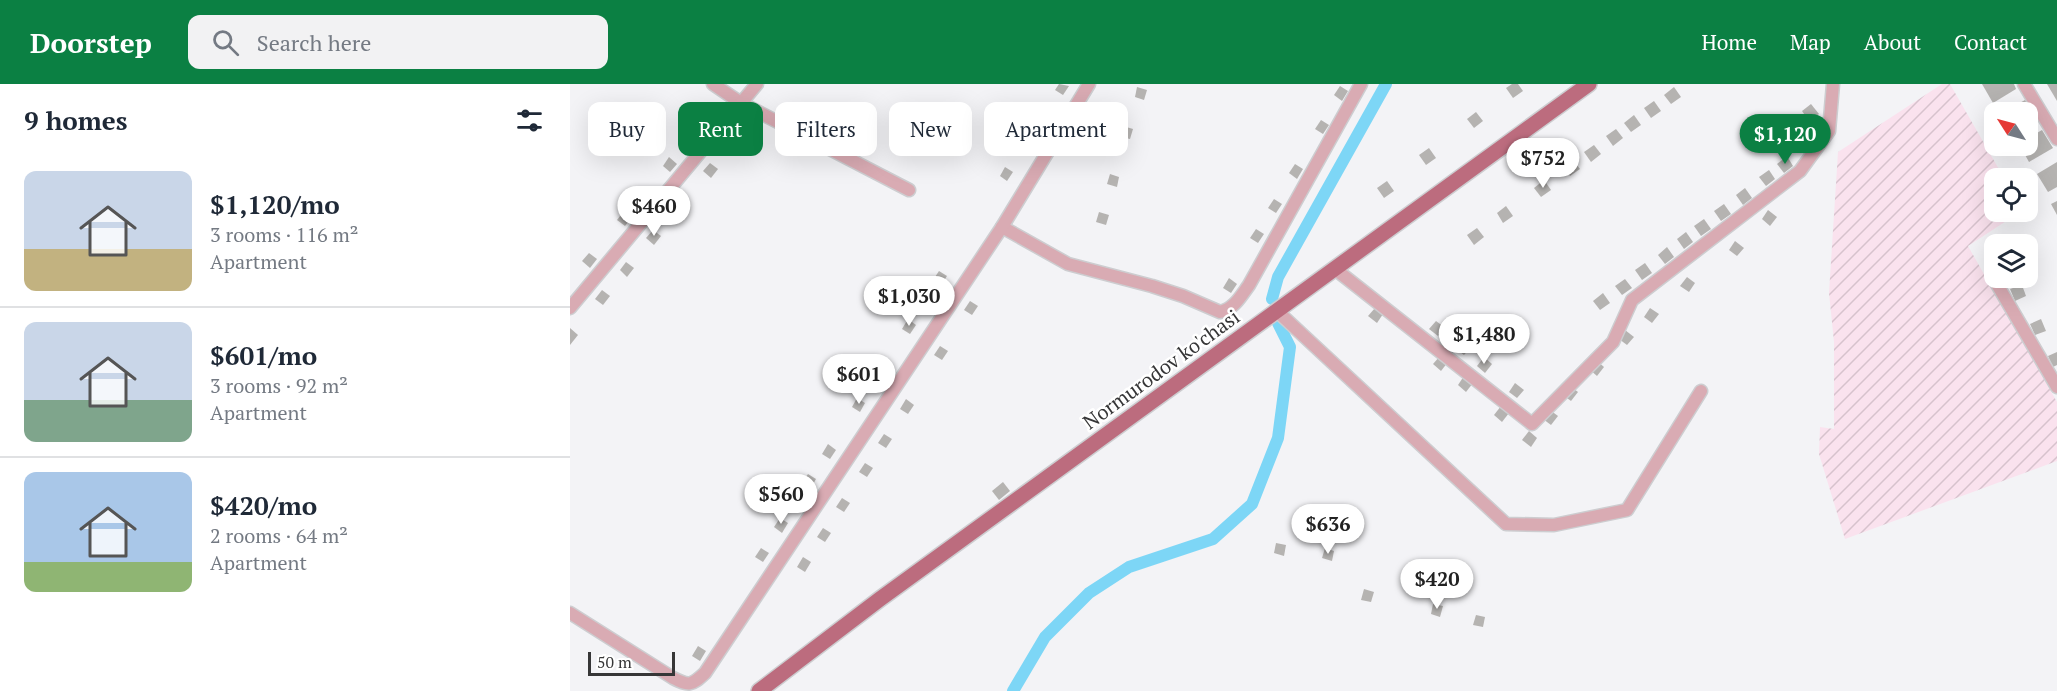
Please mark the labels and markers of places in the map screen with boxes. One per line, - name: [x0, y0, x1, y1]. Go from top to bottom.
- pin: $1,120: [1736, 114, 1834, 165]
- pin: $752: [1507, 138, 1579, 189]
- pin: $460: [618, 186, 690, 237]
- pin: $1,030: [860, 276, 958, 327]
- pin: $1,480: [1435, 314, 1533, 365]
- pin: $601: [823, 354, 895, 405]
- pin: $560: [745, 474, 817, 525]
- pin: $636: [1292, 504, 1364, 555]
- pin: $420: [1401, 559, 1473, 610]

